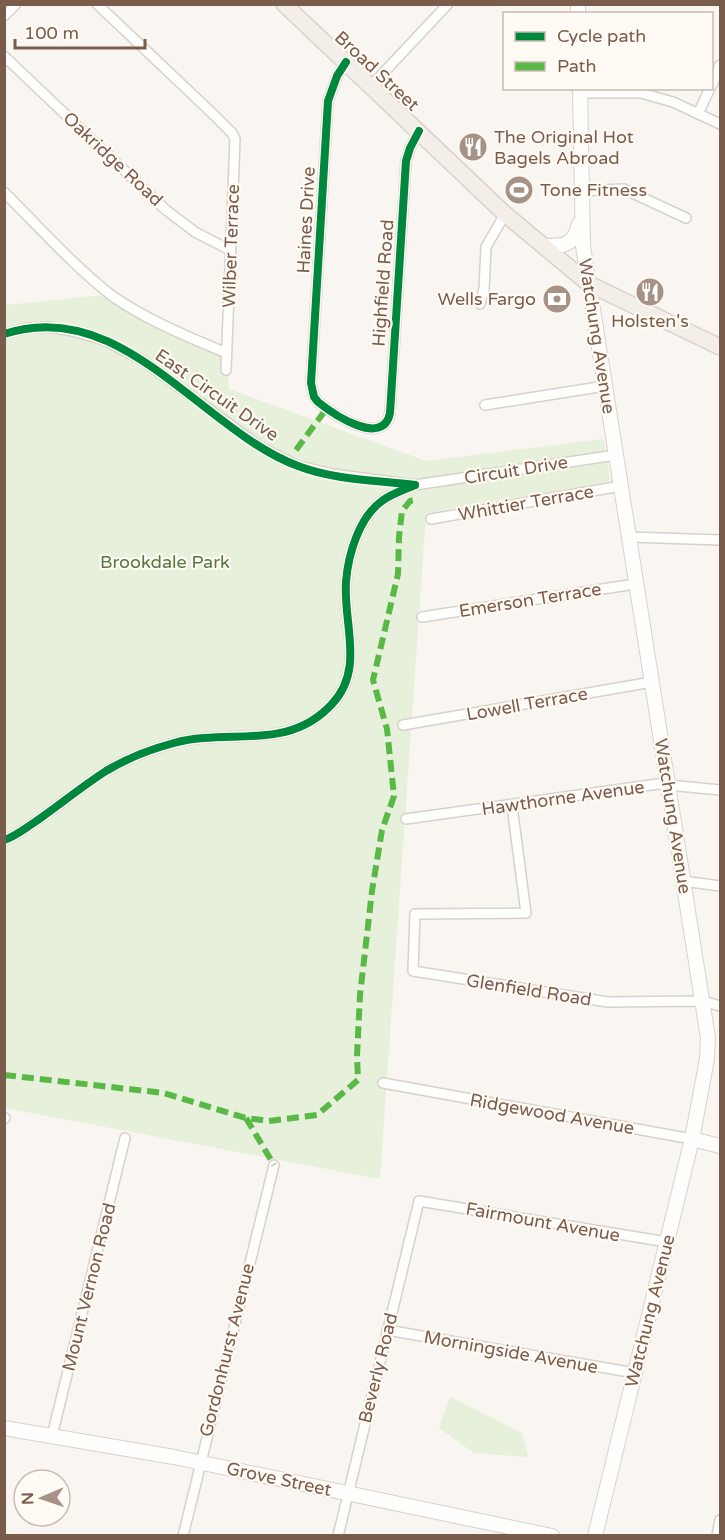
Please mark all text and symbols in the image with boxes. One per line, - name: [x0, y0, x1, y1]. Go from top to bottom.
- scale bar: [15, 12, 146, 50]
- legend: [503, 12, 713, 90]
- text: 100 m: [24, 22, 79, 44]
- text: Cycle path: [557, 25, 646, 47]
- street label: Broad Street: [330, 26, 424, 116]
- text: Path: [557, 55, 596, 77]
- street label: Oakridge Road: [58, 107, 168, 211]
- place label: The Original Hot Bagels Abroad: [494, 126, 634, 169]
- restaurant icon: The Original Hot Bagels Abroad: [457, 131, 489, 163]
- street label: Haines Drive: [292, 166, 320, 274]
- sports icon: Tone Fitness: [503, 174, 535, 206]
- place label: Tone Fitness: [540, 179, 647, 201]
- street label: Wilber Terrace: [218, 184, 244, 308]
- street label: Highfield Road: [368, 219, 398, 347]
- street label: Watchung Avenue: [574, 257, 620, 415]
- restaurant icon: Holsten's: [634, 276, 666, 308]
- bank icon: Wells Fargo: [541, 283, 573, 315]
- place label: Wells Fargo: [438, 288, 536, 310]
- place label: Holsten's: [611, 310, 689, 332]
- street label: East Circuit Drive: [151, 344, 283, 446]
- street label: Circuit Drive: [463, 451, 569, 489]
- street label: Whittier Terrace: [457, 480, 595, 526]
- park label: Brookdale Park: [100, 551, 230, 573]
- street label: Emerson Terrace: [457, 578, 603, 622]
- street label: Lowell Terrace: [465, 683, 589, 725]
- street label: Watchung Avenue: [650, 737, 696, 895]
- street label: Hawthorne Avenue: [480, 776, 646, 820]
- street label: Glenfield Road: [465, 969, 593, 1011]
- street label: Ridgewood Avenue: [468, 1089, 636, 1139]
- street label: Fairmount Avenue: [464, 1198, 622, 1246]
- street label: Mount Vernon Road: [57, 1201, 121, 1373]
- street label: Watchung Avenue: [620, 1232, 680, 1390]
- street label: Gordonhurst Avenue: [195, 1261, 259, 1439]
- street label: Beverly Road: [354, 1310, 402, 1426]
- street label: Morningside Avenue: [422, 1326, 600, 1378]
- street label: Grove Street: [224, 1457, 334, 1501]
- north arrow: [12, 1468, 72, 1528]
- text: N: [18, 1492, 38, 1505]

